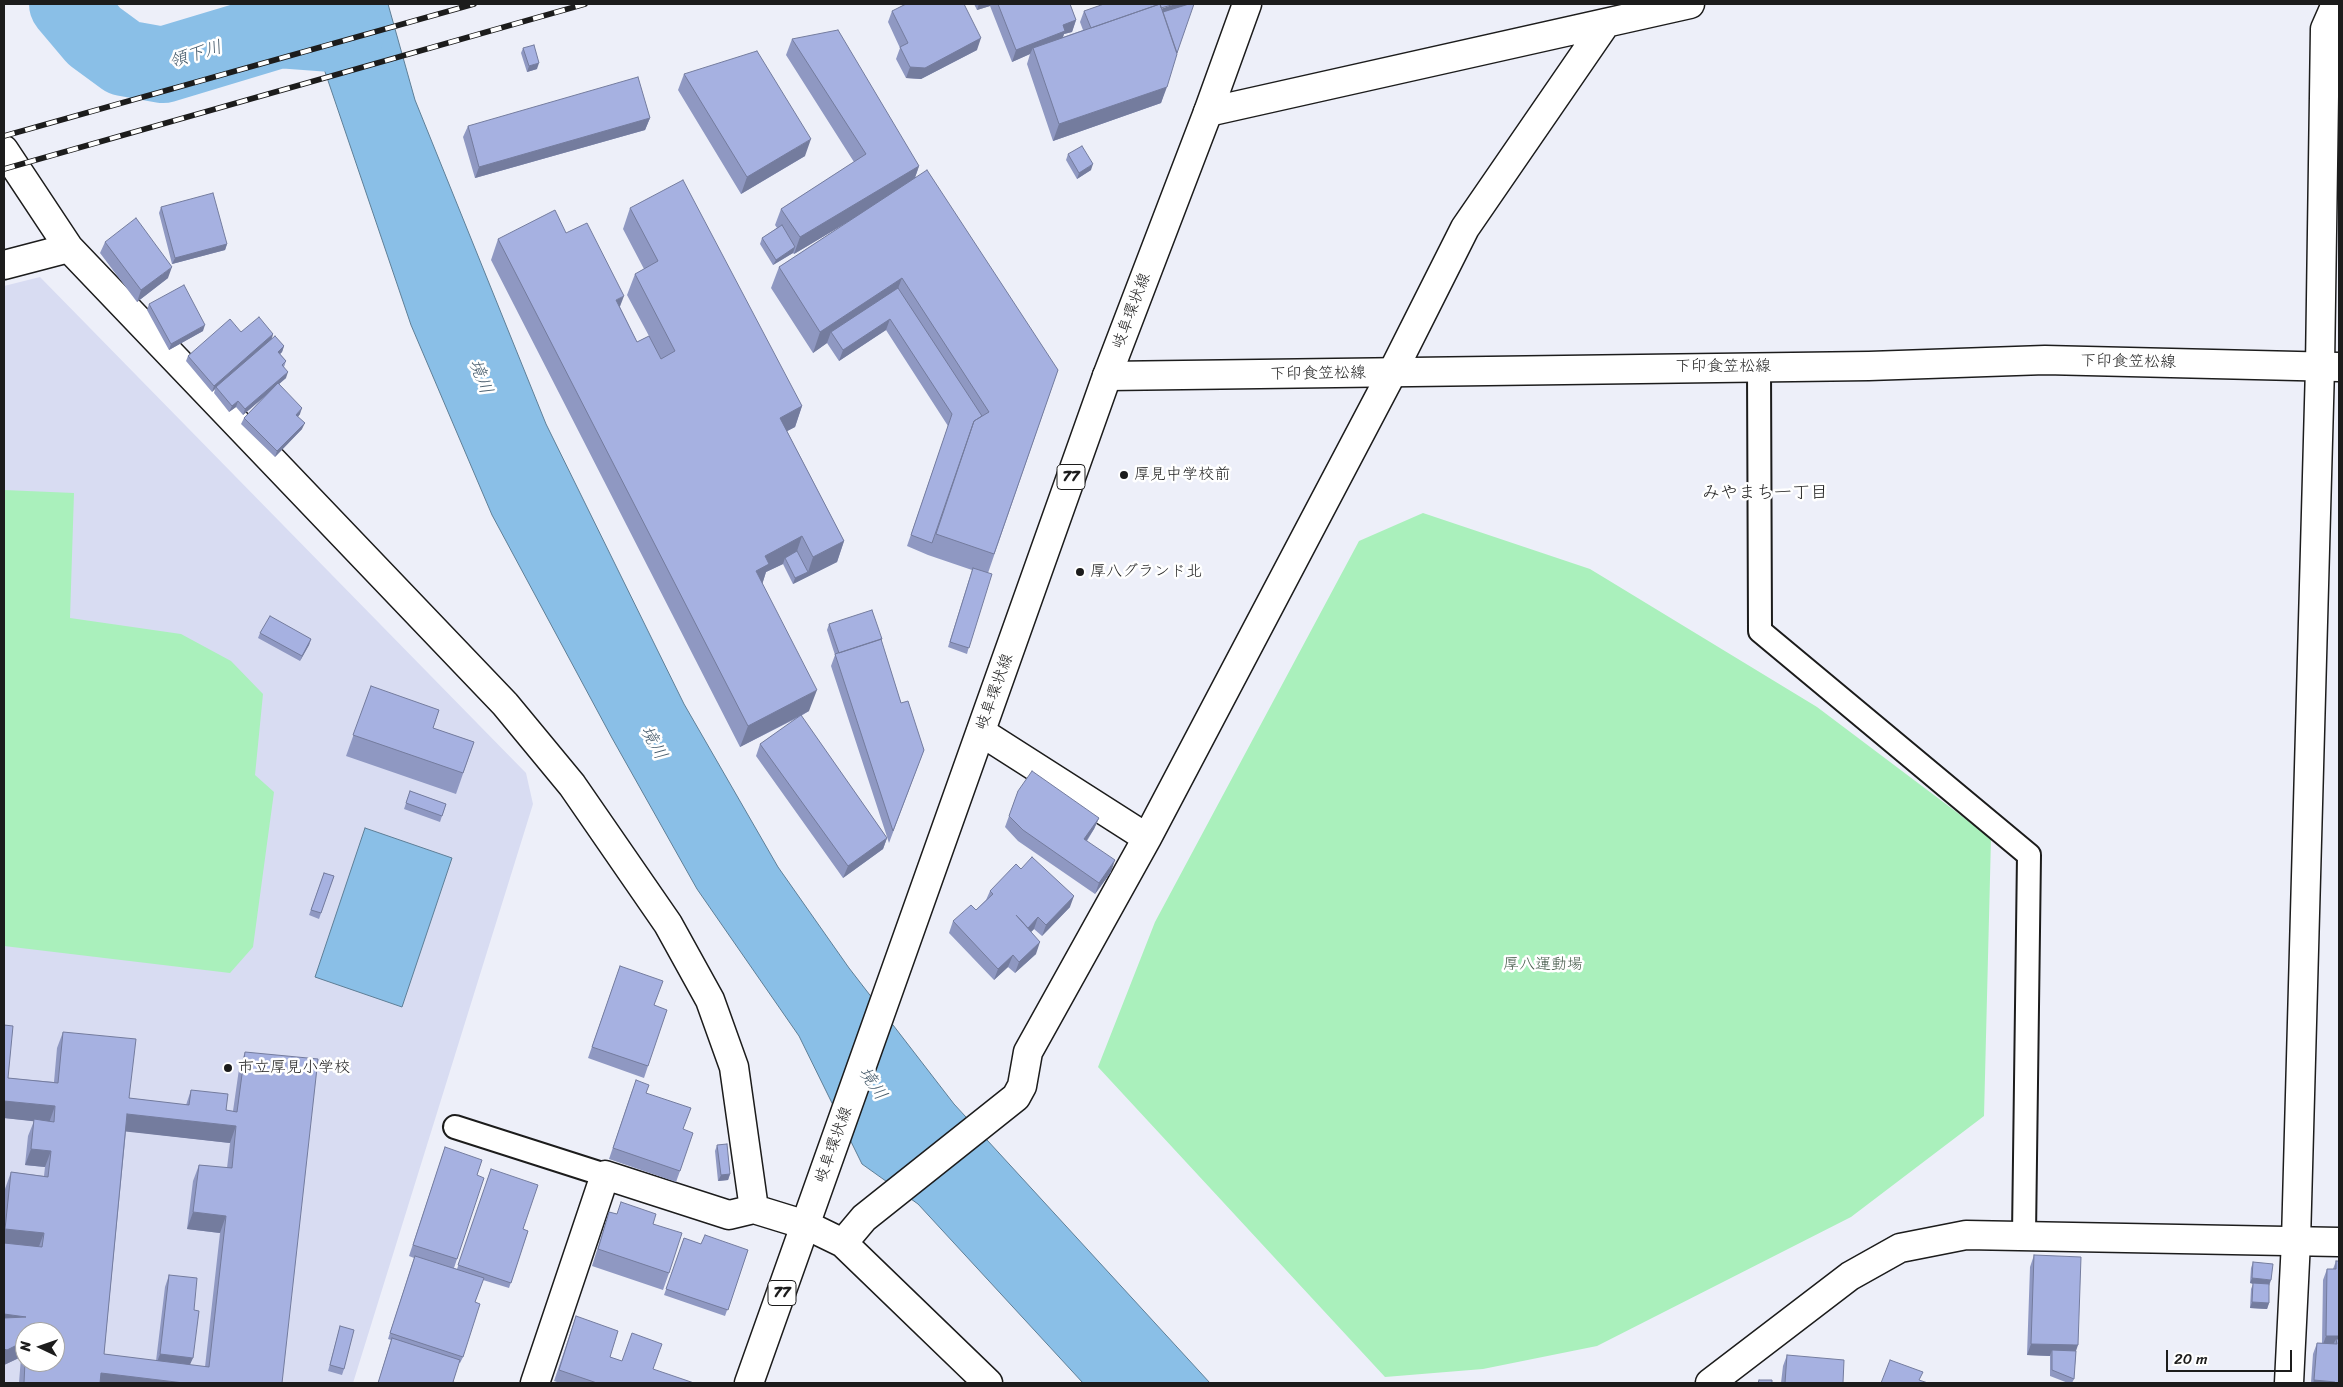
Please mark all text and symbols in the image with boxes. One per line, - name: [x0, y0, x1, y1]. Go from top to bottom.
- water label: 領下川: [167, 37, 225, 73]
- street label: 岐阜環状線: [1109, 270, 1155, 352]
- street label: 下印食笠松線: [2080, 352, 2176, 372]
- water label: 境川: [463, 356, 497, 398]
- street label: 下印食笠松線: [1675, 357, 1771, 377]
- street label: 下印食笠松線: [1270, 364, 1366, 384]
- road number: 77: [1057, 464, 1085, 490]
- place label: 厚見中学校前: [1134, 465, 1230, 485]
- marker: 厚見中学校前: [1118, 469, 1130, 481]
- district label: みやまち一丁目: [1702, 482, 1828, 504]
- place label: 厚八グランド北: [1090, 562, 1202, 582]
- marker: 厚八グランド北: [1074, 566, 1086, 578]
- street label: 岐阜環状線: [972, 651, 1018, 733]
- water label: 境川: [635, 722, 671, 764]
- park label: 厚八運動場: [1503, 955, 1583, 975]
- place label: 市立厚見小学校: [238, 1058, 350, 1078]
- marker: 市立厚見小学校: [222, 1062, 234, 1074]
- water label: 境川: [853, 1063, 891, 1105]
- street label: 岐阜環状線: [811, 1104, 857, 1186]
- road number: 77: [768, 1280, 796, 1306]
- north arrow: [15, 1322, 65, 1372]
- scale bar: [2168, 1340, 2294, 1372]
- text: N: [13, 1341, 38, 1352]
- text: 20 m: [2174, 1346, 2208, 1372]

